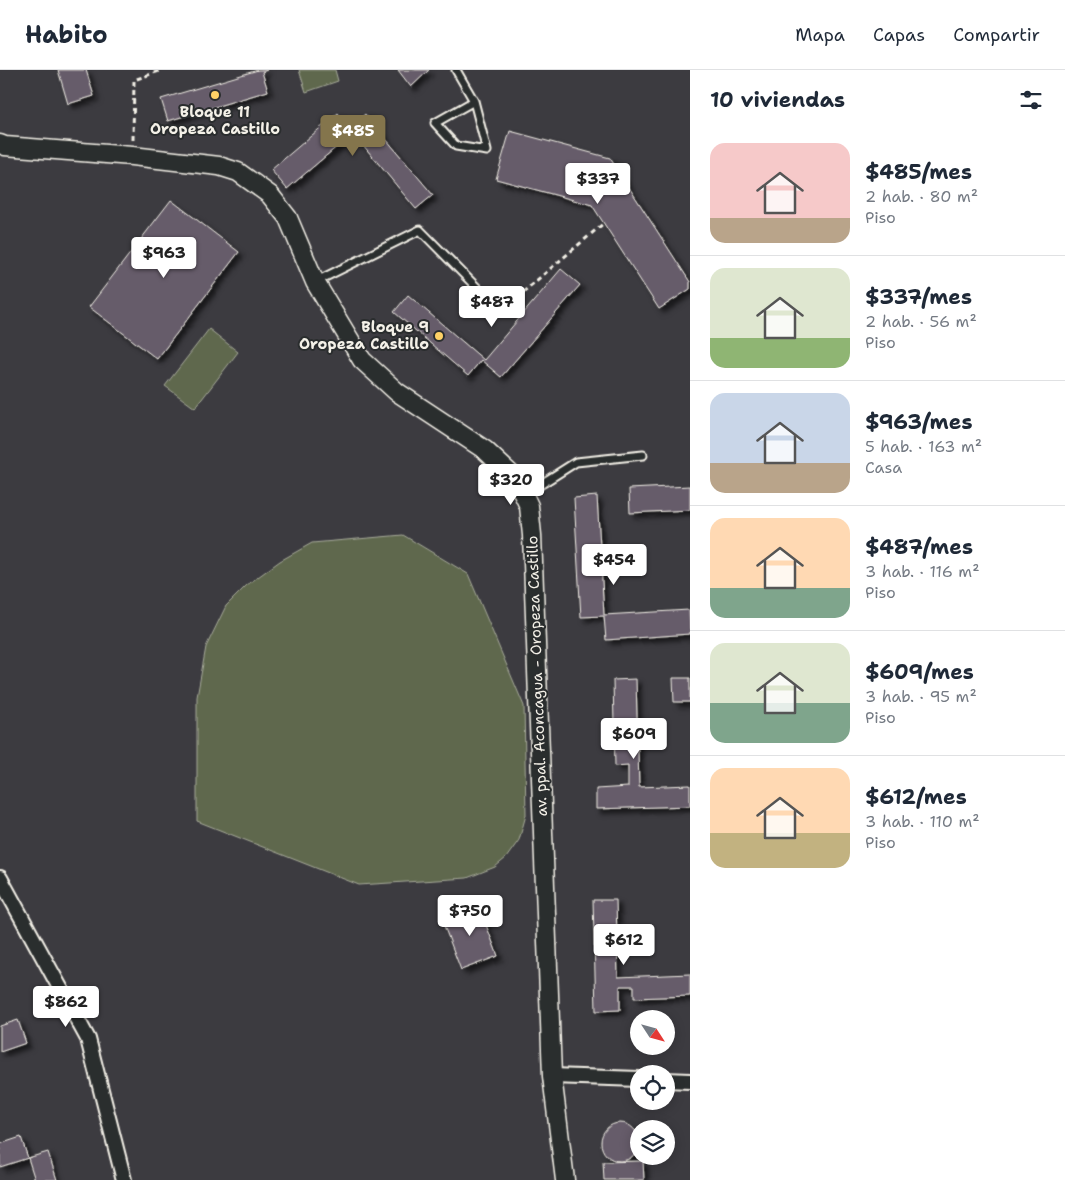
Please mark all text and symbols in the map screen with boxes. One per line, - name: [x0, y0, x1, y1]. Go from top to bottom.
- text: Habito: [25, 19, 108, 51]
- text: Mapa: [795, 23, 845, 47]
- text: Capas: [873, 23, 925, 47]
- text: Compartir: [953, 23, 1040, 47]
- text: 10 viviendas: [710, 86, 845, 114]
- icon: filters: [1017, 86, 1045, 114]
- marker: Bloque 11 Oropeza Castillo: [209, 89, 221, 101]
- place label: Bloque 11 Oropeza Castillo: [150, 102, 280, 139]
- pin: $485: [323, 114, 383, 157]
- text: $485: [331, 120, 375, 141]
- text: $485/mes: [865, 158, 972, 186]
- pin: $337: [568, 162, 628, 205]
- icon: home: [750, 163, 810, 223]
- text: $337: [576, 168, 620, 189]
- text: 2 hab. · 80 m²: [865, 186, 978, 207]
- text: Piso: [865, 207, 896, 228]
- pin: $963: [134, 236, 194, 279]
- text: $963: [142, 242, 186, 263]
- text: $337/mes: [865, 283, 972, 311]
- pin: $487: [462, 286, 522, 328]
- icon: home: [750, 288, 810, 348]
- text: $487: [470, 291, 514, 312]
- text: 2 hab. · 56 m²: [865, 311, 977, 332]
- place label: Bloque 9 Oropeza Castillo: [299, 317, 429, 354]
- marker: Bloque 9 Oropeza Castillo: [433, 330, 445, 342]
- text: Piso: [865, 332, 896, 353]
- text: $963/mes: [865, 408, 973, 436]
- icon: home: [750, 413, 810, 473]
- text: 5 hab. · 163 m²: [865, 436, 982, 457]
- text: Casa: [865, 457, 902, 478]
- pin: $320: [481, 464, 541, 506]
- text: $320: [489, 469, 533, 490]
- text: $487/mes: [865, 533, 973, 561]
- street label: av. ppal. Aconcagua - Oropeza Castillo: [522, 535, 552, 817]
- icon: home: [750, 538, 810, 598]
- pin: $454: [584, 544, 644, 586]
- text: $454: [593, 549, 635, 570]
- text: 3 hab. · 116 m²: [865, 561, 980, 582]
- text: Piso: [865, 582, 896, 603]
- text: $609/mes: [865, 658, 974, 686]
- icon: home: [750, 663, 810, 723]
- text: 3 hab. · 95 m²: [865, 686, 977, 707]
- text: Piso: [865, 707, 896, 728]
- pin: $609: [604, 718, 664, 760]
- text: $609: [612, 723, 656, 744]
- text: $612/mes: [865, 783, 967, 811]
- icon: home: [750, 788, 810, 848]
- text: 3 hab. · 110 m²: [865, 811, 980, 832]
- text: Piso: [865, 832, 896, 853]
- pin: $750: [440, 894, 500, 937]
- text: $750: [449, 900, 491, 921]
- pin: $612: [594, 924, 654, 966]
- text: $612: [605, 929, 643, 950]
- pin: $862: [36, 986, 96, 1028]
- text: $862: [44, 991, 88, 1012]
- north arrow: [630, 1010, 675, 1055]
- map controls: [630, 1010, 675, 1165]
- button: locate: [630, 1065, 675, 1110]
- button: layers: [630, 1120, 675, 1165]

